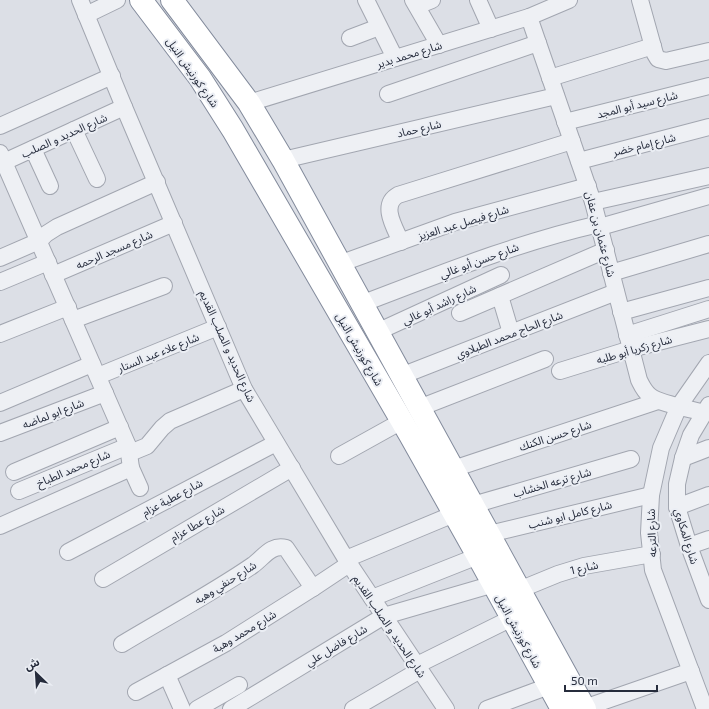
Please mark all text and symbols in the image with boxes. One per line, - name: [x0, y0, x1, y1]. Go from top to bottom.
- street label: شارع كورنيش النيل: [162, 35, 222, 111]
- street label: شارع محمد بدير: [374, 38, 444, 72]
- street label: شارع سيد أبو المجد: [595, 88, 680, 122]
- street label: شارع الحديد و الصلب: [19, 110, 110, 162]
- street label: شارع حماد: [396, 117, 443, 141]
- street label: شارع إمام خضر: [610, 130, 678, 160]
- street label: شارع عثمان بن عفان: [581, 190, 619, 279]
- street label: شارع فيصل عبد العزيز: [415, 202, 511, 244]
- street label: شارع مسجد الرحمه: [74, 227, 155, 273]
- street label: شارع حسن أبو غالي: [438, 240, 522, 284]
- street label: شارع راشد أبو غالي: [400, 281, 480, 330]
- street label: شارع الحديد و الصلب القديم: [195, 288, 259, 406]
- street label: شارع الحاج محمد الطبلاوي: [454, 307, 566, 364]
- street label: شارع كورنيش النيل: [332, 310, 386, 389]
- street label: شارع علاء عبد الستار: [114, 330, 202, 377]
- street label: شارع زكريا أبو طلبه: [595, 332, 674, 368]
- street label: شارع ابو لماضه: [20, 395, 87, 433]
- street label: شارع حسن الكنك: [517, 417, 594, 455]
- street label: شارع محمد الطباخ: [34, 447, 113, 491]
- street label: شارع ترعه الخشاب: [511, 465, 593, 501]
- street label: شارع عطية عزام: [140, 475, 206, 520]
- street label: شارع كامل ابو شنب: [527, 497, 614, 533]
- street label: شارع عطا عزام: [168, 502, 228, 545]
- street label: شارع المكاوي: [669, 506, 702, 567]
- street label: شارع الترعه: [644, 508, 660, 557]
- street label: شارع 1: [569, 557, 600, 578]
- street label: شارع حنفي وهبه: [192, 558, 261, 609]
- street label: شارع الحديد و الصلب القديم: [348, 572, 429, 682]
- street label: شارع كورنيش النيل: [492, 592, 545, 671]
- street label: شارع محمد وهبة: [210, 607, 279, 657]
- street label: شارع فاضل علي: [303, 621, 371, 671]
- north arrow: [16, 653, 56, 693]
- text: ش: [22, 654, 42, 673]
- scale bar: [565, 667, 657, 693]
- text: 50 m: [571, 673, 598, 687]

